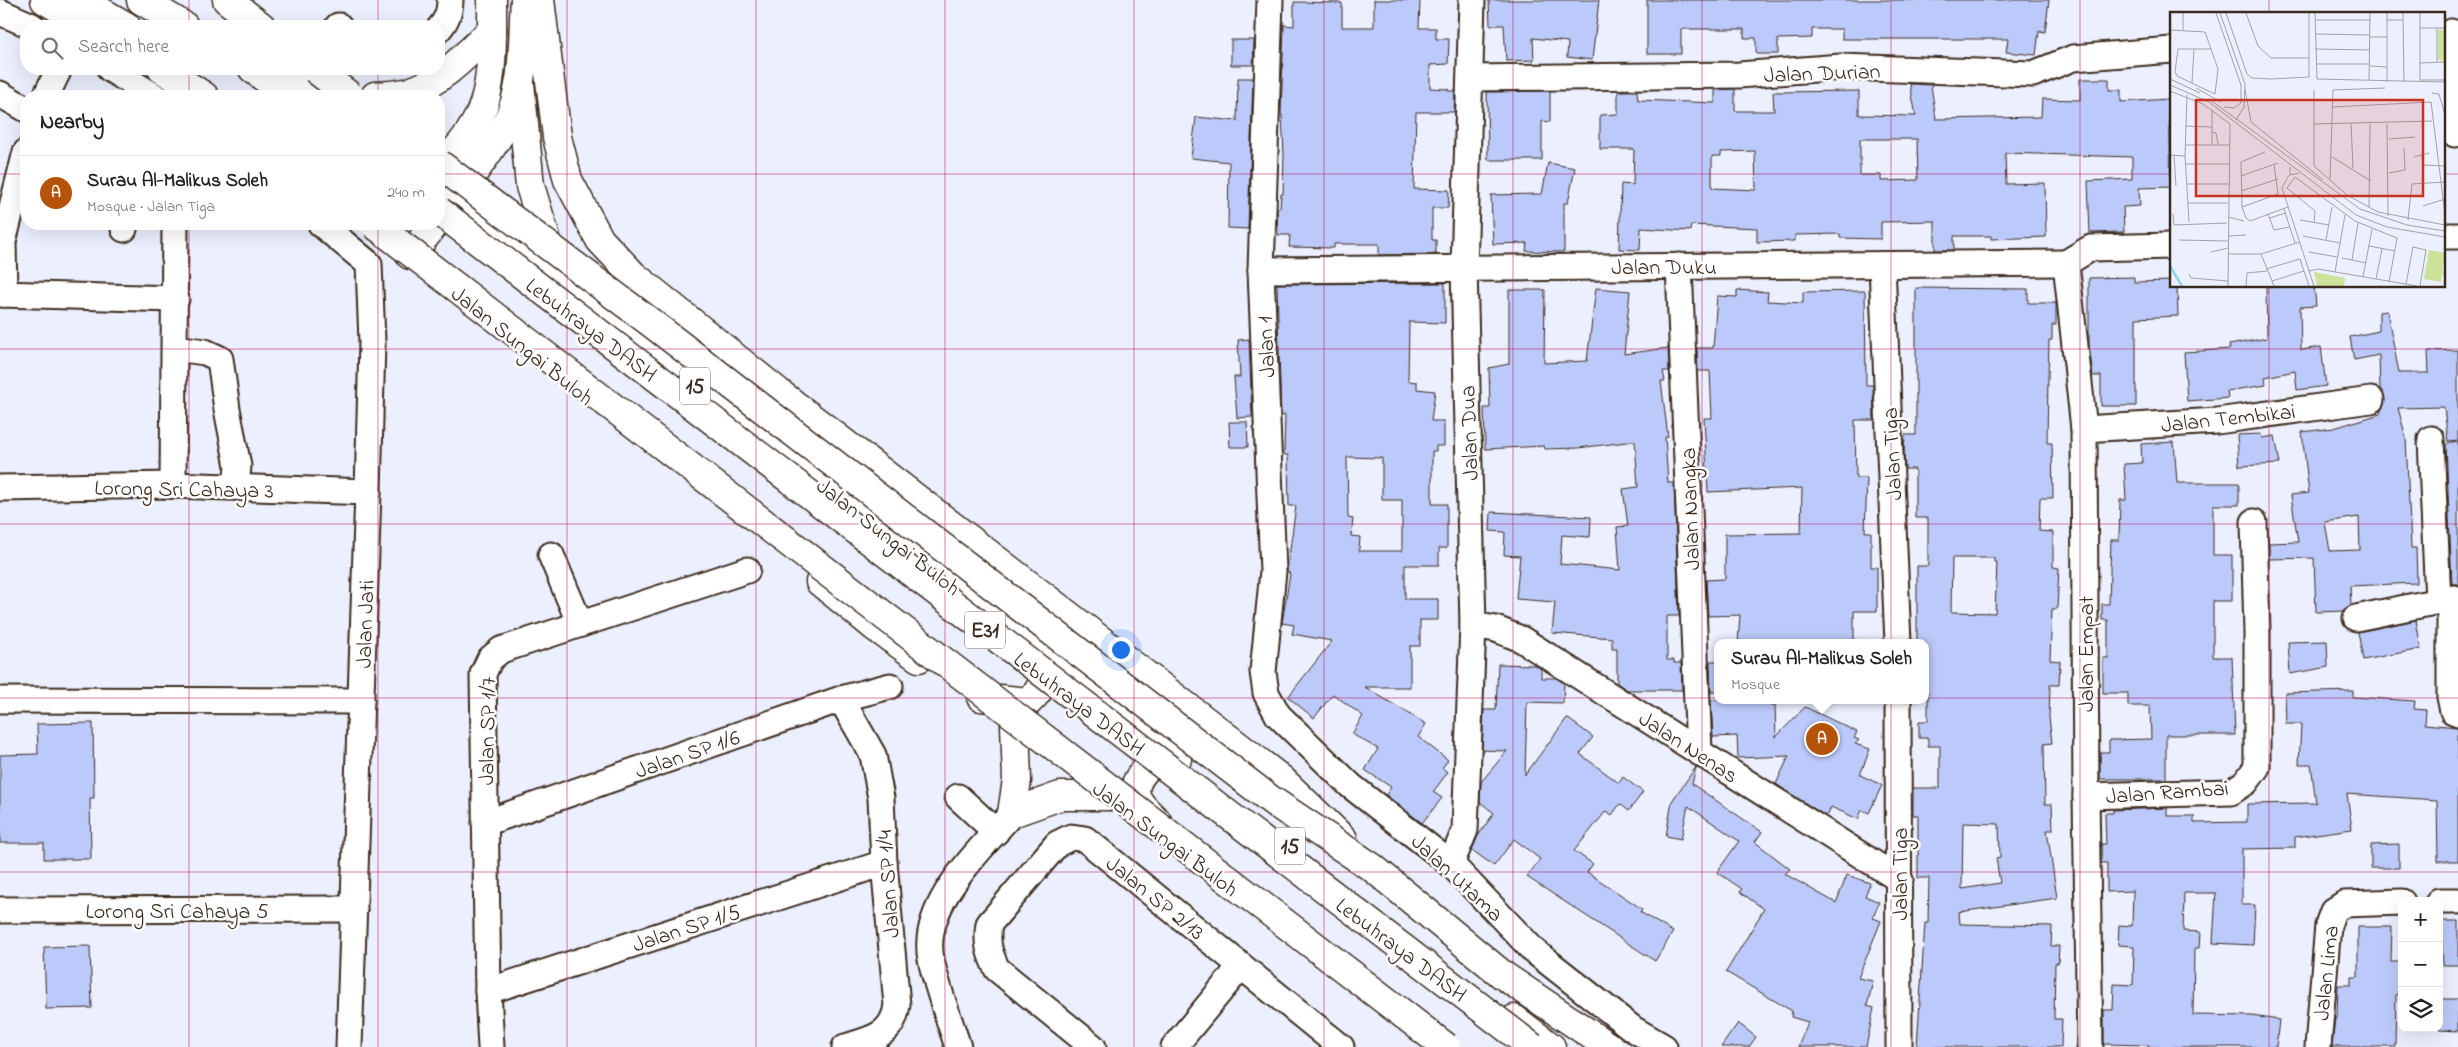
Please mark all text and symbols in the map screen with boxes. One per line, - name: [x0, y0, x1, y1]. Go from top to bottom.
- inset map: [2170, 12, 2446, 288]
- search box: [20, 20, 445, 75]
- icon: search: [38, 34, 66, 62]
- text: Search here: [78, 34, 169, 61]
- street label: Jalan Durian: [1763, 57, 1881, 93]
- text: Nearby: [40, 108, 104, 138]
- text: Surau Al-Malikus Soleh: [87, 168, 268, 195]
- text: A: [51, 181, 61, 205]
- text: 240 m: [387, 181, 425, 205]
- text: Mosque · Jalan Tiga: [87, 195, 215, 219]
- street label: Jalan Duku: [1611, 253, 1717, 285]
- street label: Lebuhraya DASH: [517, 271, 663, 392]
- street label: Jalan Sungai Buloh: [442, 280, 599, 416]
- street label: Jalan 1: [1250, 315, 1286, 378]
- road number: 15: [680, 368, 710, 404]
- street label: Jalan Dua: [1453, 385, 1489, 481]
- street label: Jalan Tembikai: [2159, 397, 2297, 443]
- street label: Jalan Tiga: [1876, 407, 1913, 501]
- street label: Jalan Nangka: [1674, 447, 1711, 571]
- street label: Jalan Sungai Buloh: [808, 472, 966, 606]
- street label: Lorong Sri Cahaya 3: [94, 473, 274, 510]
- street label: Jalan Jati: [349, 579, 385, 669]
- street label: Jalan Empat: [2072, 595, 2104, 712]
- road number: E31: [965, 612, 1005, 648]
- your location: [1108, 637, 1134, 663]
- popup: [1714, 639, 1929, 704]
- street label: Lebuhraya DASH: [1005, 645, 1151, 766]
- text: Surau Al-Malikus Soleh: [1731, 646, 1912, 673]
- text: Mosque: [1731, 673, 1780, 697]
- street label: Jalan SP 1/7: [472, 677, 506, 786]
- street label: Jalan Nenas: [1631, 704, 1744, 793]
- pin: A: [1806, 720, 1838, 758]
- street label: Jalan SP 1/6: [631, 723, 745, 789]
- street label: Jalan Rambai: [2105, 774, 2230, 814]
- street label: Jalan Sungai Buloh: [1084, 775, 1244, 907]
- road number: 15: [1275, 828, 1305, 864]
- street label: Jalan Utama: [1402, 828, 1510, 931]
- street label: Jalan Tiga: [1886, 828, 1919, 920]
- street label: Jalan SP 1/4: [870, 829, 910, 939]
- street label: Jalan SP 2/13: [1098, 849, 1211, 949]
- street label: Lebuhraya DASH: [1327, 891, 1473, 1012]
- street label: Lorong Sri Cahaya 5: [86, 897, 268, 930]
- street label: Jalan SP 1/5: [629, 897, 745, 962]
- map controls: [2398, 897, 2443, 1032]
- button: +: [2398, 897, 2443, 942]
- street label: Jalan Lima: [2307, 924, 2349, 1023]
- button: −: [2398, 942, 2443, 987]
- button: layers: [2398, 987, 2443, 1032]

